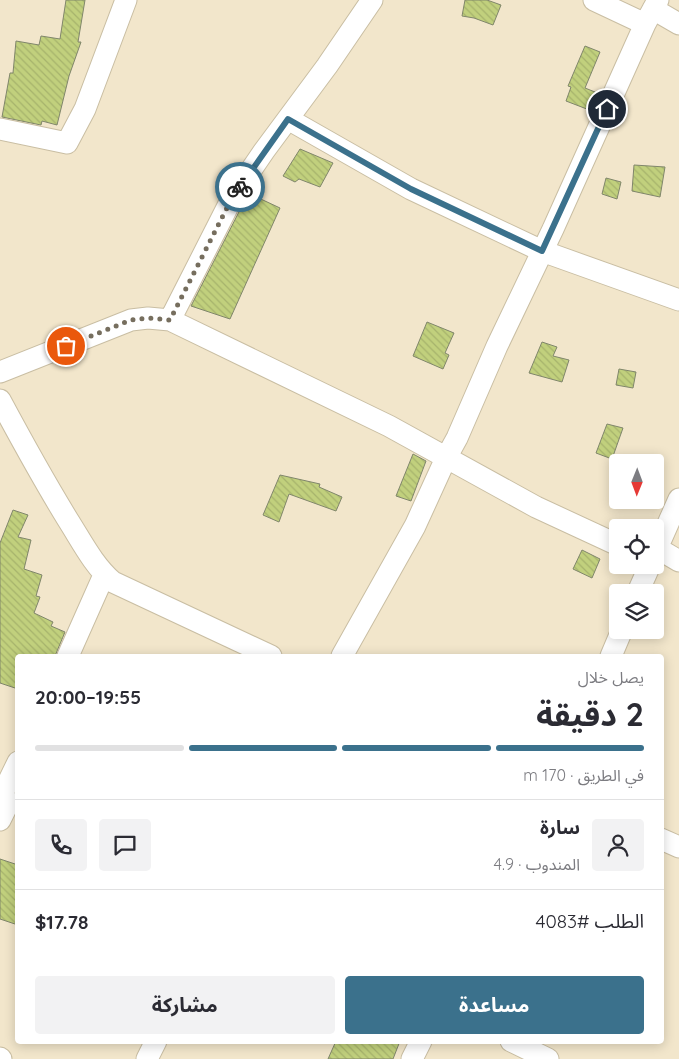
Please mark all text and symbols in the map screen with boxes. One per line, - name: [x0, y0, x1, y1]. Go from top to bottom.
- pin: [586, 88, 628, 130]
- icon: home: [593, 95, 621, 123]
- courier: [215, 162, 265, 212]
- icon: bike: [226, 173, 254, 201]
- pin: [45, 325, 87, 367]
- icon: bag: [52, 332, 80, 360]
- north arrow: [609, 454, 664, 509]
- map controls: [609, 454, 664, 639]
- button: locate: [609, 519, 664, 574]
- button: layers: [609, 584, 664, 639]
- text: يصل خلال: [578, 667, 644, 687]
- text: 19:55–20:00: [35, 685, 141, 709]
- text: 2 دقيقة: [536, 694, 644, 734]
- text: في الطريق · 170 m: [523, 765, 644, 785]
- text: سارة: [540, 815, 580, 839]
- button: phone: [35, 819, 87, 871]
- button: chat: [99, 819, 151, 871]
- button: person: [592, 819, 644, 871]
- text: المندوب · 4.9: [494, 854, 580, 874]
- text: الطلب #4083: [535, 909, 644, 933]
- text: $17.78: [35, 910, 88, 934]
- button: مشاركة: [35, 976, 335, 1034]
- button: مساعدة: [345, 976, 644, 1034]

